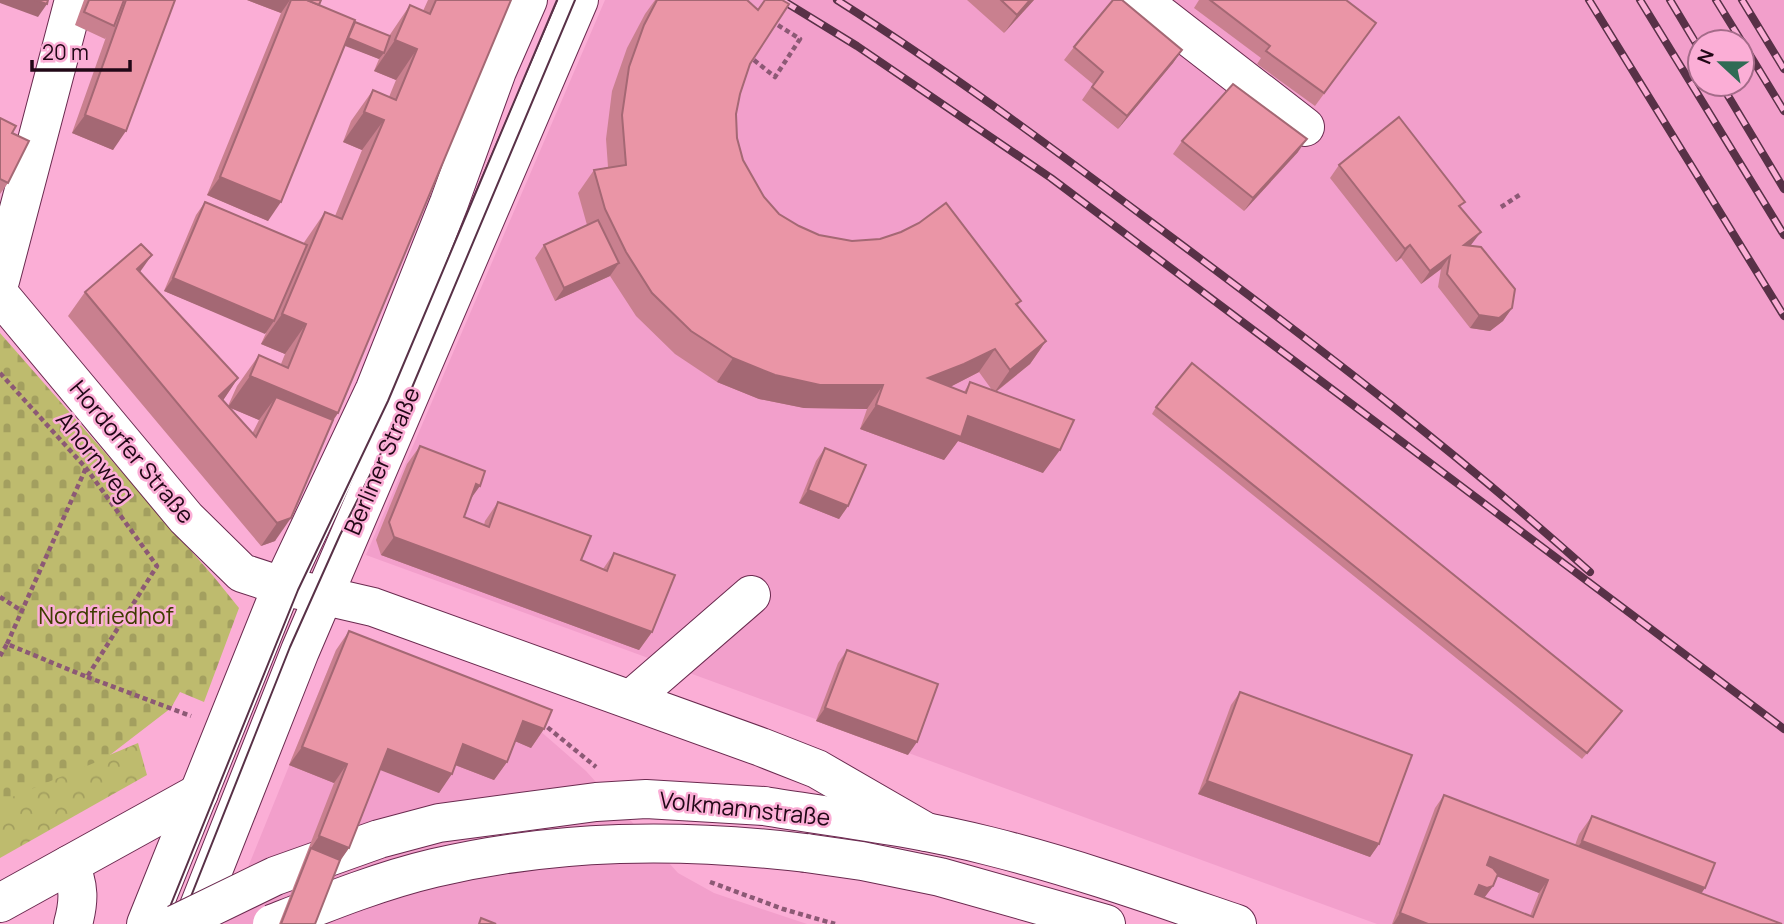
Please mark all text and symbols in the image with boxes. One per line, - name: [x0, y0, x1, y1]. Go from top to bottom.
- scale bar: [32, 28, 130, 72]
- north arrow: [1686, 28, 1756, 98]
- text: 20 m: [42, 38, 89, 66]
- text: N: [1691, 45, 1720, 68]
- street label: Hordorfer Straße: [63, 373, 202, 530]
- street label: Berliner Straße: [336, 382, 427, 539]
- street label: Ahornweg: [49, 404, 142, 508]
- park label: Nordfriedhof: [38, 599, 174, 631]
- street label: Volkmannstraße: [658, 783, 832, 833]

